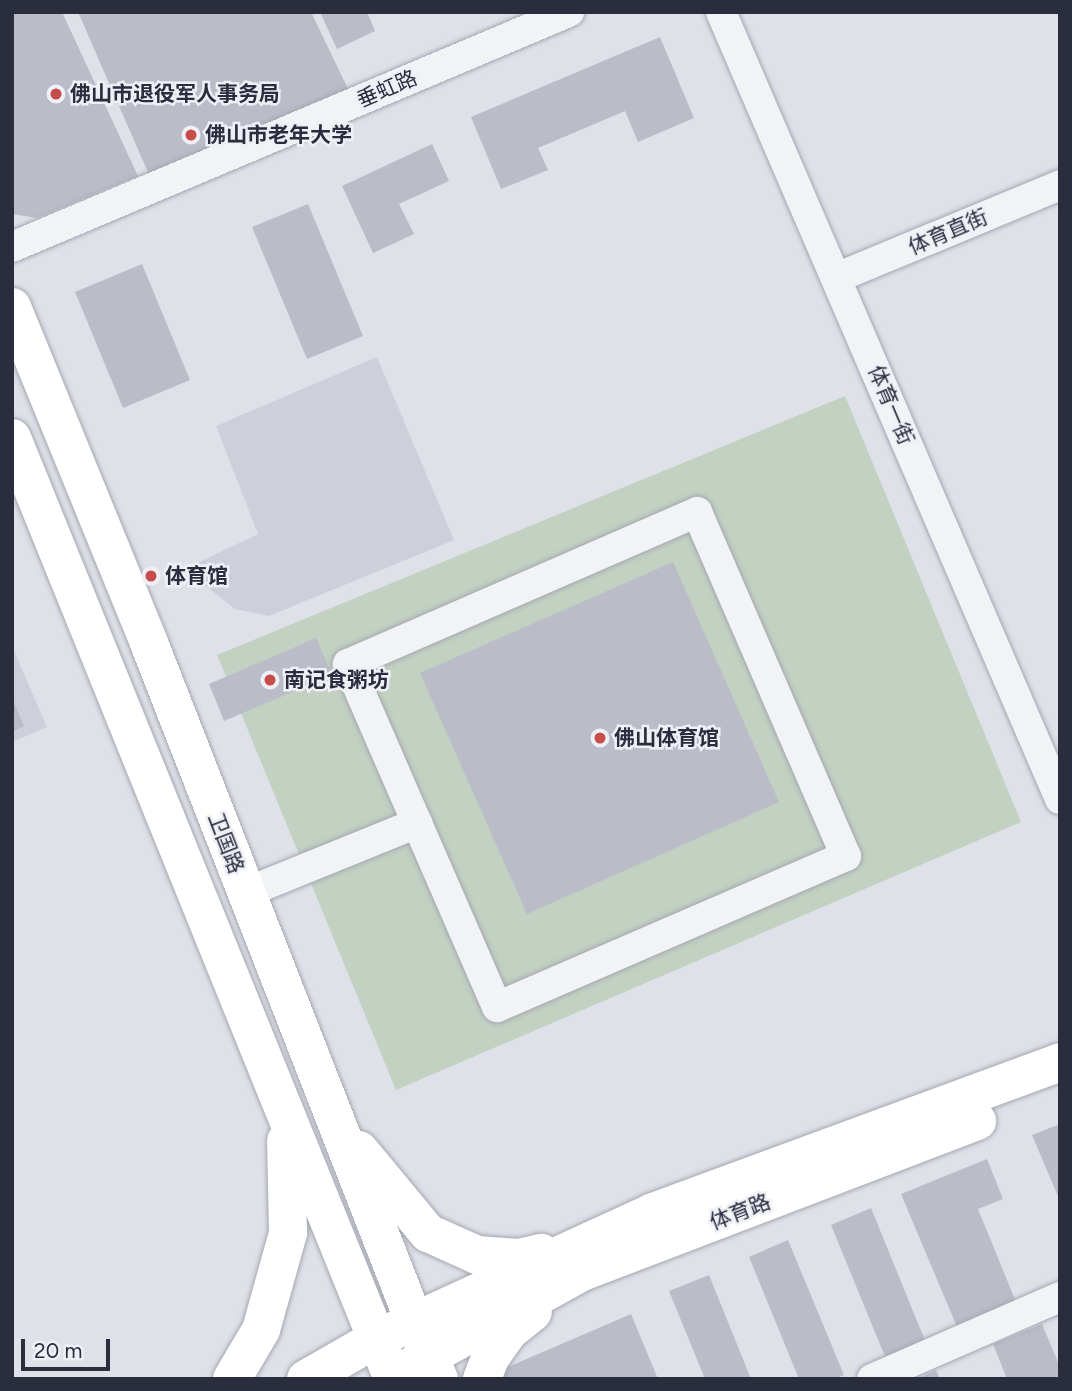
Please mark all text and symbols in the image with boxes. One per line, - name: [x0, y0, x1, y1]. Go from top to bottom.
- street label: 垂虹路: [353, 65, 421, 113]
- place label: 佛山市退役军人事务局: [70, 81, 280, 107]
- marker: 佛山市退役军人事务局: [48, 86, 64, 102]
- place label: 佛山市老年大学: [205, 122, 352, 148]
- marker: 佛山市老年大学: [183, 127, 199, 143]
- street label: 体育直街: [904, 204, 992, 260]
- street label: 体育一街: [863, 361, 919, 449]
- place label: 体育馆: [165, 563, 228, 589]
- marker: 体育馆: [143, 568, 159, 584]
- place label: 南记食粥坊: [284, 667, 389, 693]
- marker: 南记食粥坊: [262, 672, 278, 688]
- place label: 佛山体育馆: [614, 725, 719, 751]
- marker: 佛山体育馆: [592, 730, 608, 746]
- street label: 卫国路: [203, 809, 249, 877]
- street label: 体育路: [706, 1189, 774, 1235]
- scale bar: [24, 1324, 114, 1368]
- text: 20 m: [34, 1338, 82, 1363]

